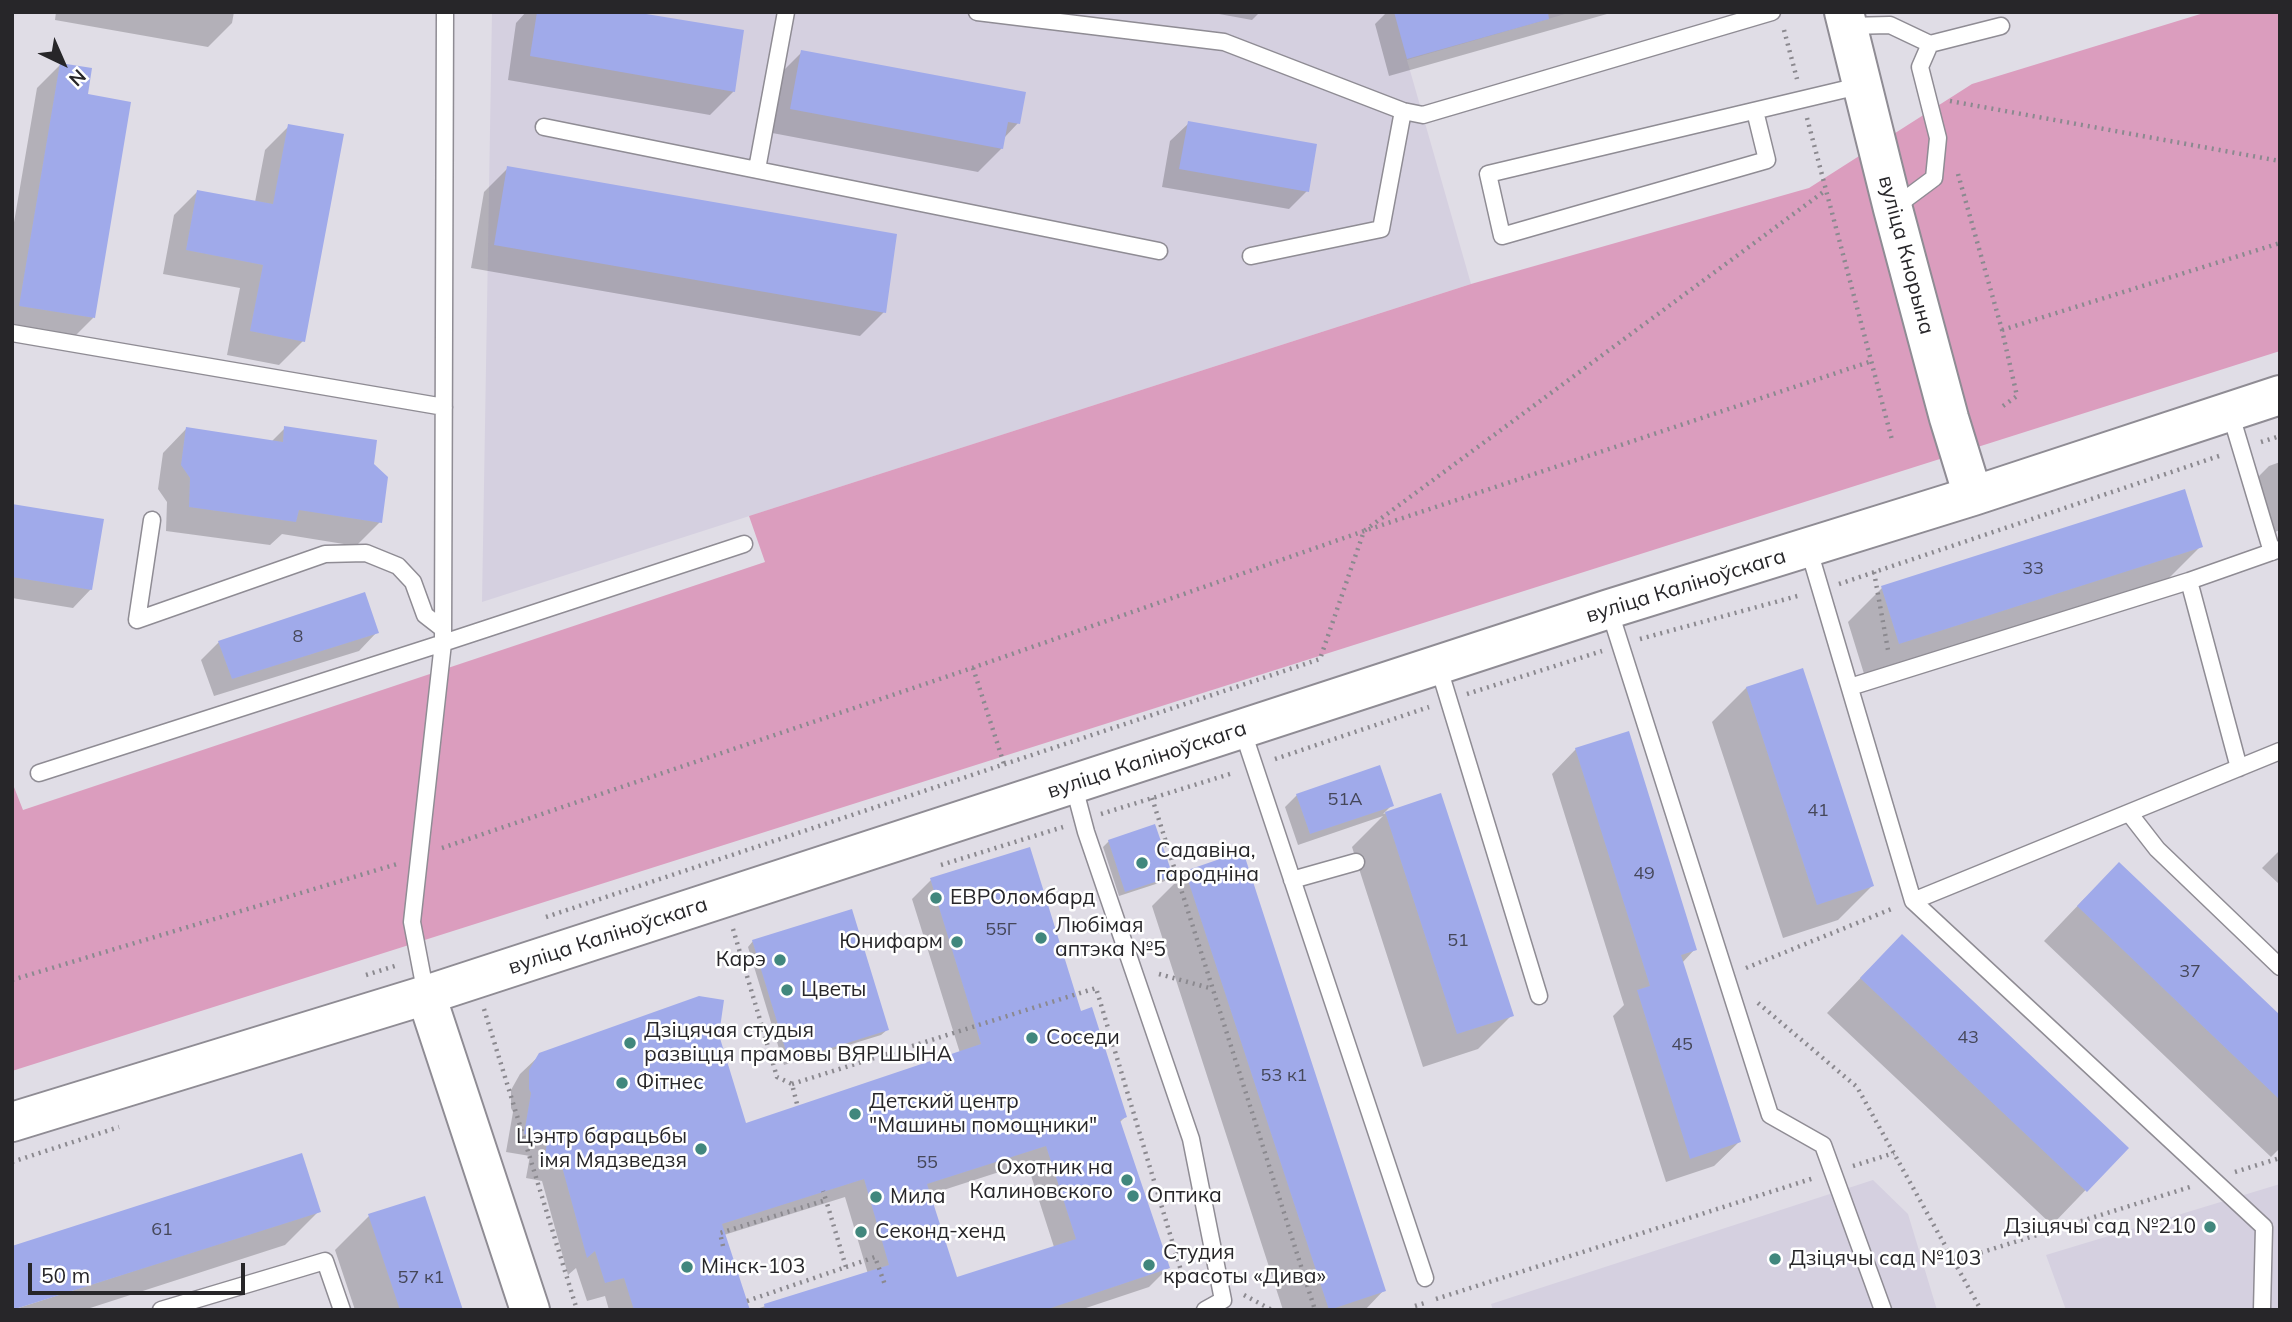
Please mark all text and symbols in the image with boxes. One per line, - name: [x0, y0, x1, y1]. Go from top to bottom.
- north arrow: [28, 28, 98, 98]
- text: N: [64, 64, 91, 92]
- street label: вуліца Кнорына: [1873, 173, 1939, 337]
- street label: вуліца Каліноўскага: [1583, 544, 1789, 628]
- house number: 33: [2022, 558, 2044, 580]
- house number: 8: [293, 626, 303, 648]
- street label: вуліца Каліноўскага: [1044, 716, 1250, 804]
- house number: 51А: [1328, 789, 1362, 811]
- house number: 41: [1807, 800, 1829, 822]
- place label: Садавіна, гародніна: [1156, 838, 1259, 888]
- marker: Садавіна, гародніна: [1134, 855, 1150, 871]
- house number: 49: [1633, 863, 1655, 885]
- place label: ЕВРОломбард: [950, 885, 1095, 911]
- marker: ЕВРОломбард: [928, 890, 944, 906]
- street label: вуліца Каліноўскага: [505, 892, 711, 980]
- place label: Любімая аптэка №5: [1055, 913, 1166, 963]
- house number: 55Г: [985, 919, 1017, 941]
- place label: Юнифарм: [839, 929, 943, 955]
- marker: Любімая аптэка №5: [1033, 930, 1049, 946]
- house number: 51: [1447, 930, 1469, 952]
- marker: Юнифарм: [949, 934, 965, 950]
- place label: Карэ: [716, 947, 766, 973]
- marker: Карэ: [772, 952, 788, 968]
- house number: 37: [2179, 961, 2201, 983]
- place label: Цветы: [801, 977, 866, 1003]
- marker: Цветы: [779, 982, 795, 998]
- place label: Дзіцячая студыя развіцця прамовы ВЯРШЫНА: [644, 1018, 952, 1068]
- place label: Соседи: [1046, 1025, 1120, 1051]
- house number: 43: [1957, 1027, 1979, 1049]
- marker: Соседи: [1024, 1030, 1040, 1046]
- house number: 45: [1671, 1034, 1693, 1056]
- marker: Дзіцячая студыя развіцця прамовы ВЯРШЫНА: [622, 1035, 638, 1051]
- house number: 53 к1: [1261, 1065, 1307, 1087]
- place label: Фітнес: [636, 1070, 704, 1096]
- marker: Фітнес: [614, 1075, 630, 1091]
- place label: Детский центр "Машины помощники": [869, 1089, 1097, 1139]
- marker: Детский центр "Машины помощники": [847, 1106, 863, 1122]
- place label: Цэнтр барацьбы імя Мядзведзя: [516, 1124, 687, 1174]
- marker: Цэнтр барацьбы імя Мядзведзя: [693, 1141, 709, 1157]
- house number: 55: [916, 1152, 938, 1174]
- place label: Охотник на Калиновского: [969, 1155, 1113, 1205]
- marker: Охотник на Калиновского: [1119, 1172, 1135, 1188]
- place label: Оптика: [1147, 1183, 1222, 1209]
- place label: Мила: [890, 1184, 946, 1210]
- marker: Оптика: [1125, 1188, 1141, 1204]
- marker: Мила: [868, 1189, 884, 1205]
- place label: Дзіцячы сад №210: [2004, 1214, 2196, 1240]
- house number: 61: [151, 1219, 173, 1241]
- place label: Секонд-хенд: [875, 1219, 1006, 1245]
- marker: Дзіцячы сад №210: [2202, 1219, 2218, 1235]
- marker: Секонд-хенд: [853, 1224, 869, 1240]
- place label: Студия красоты «Дива»: [1163, 1240, 1326, 1290]
- place label: Дзіцячы сад №103: [1789, 1246, 1981, 1272]
- scale bar: [32, 1248, 248, 1292]
- marker: Дзіцячы сад №103: [1767, 1251, 1783, 1267]
- place label: Мінск-103: [701, 1254, 805, 1280]
- marker: Студия красоты «Дива»: [1141, 1257, 1157, 1273]
- marker: Мінск-103: [679, 1259, 695, 1275]
- text: 50 m: [41, 1262, 90, 1288]
- house number: 57 к1: [398, 1267, 444, 1289]

